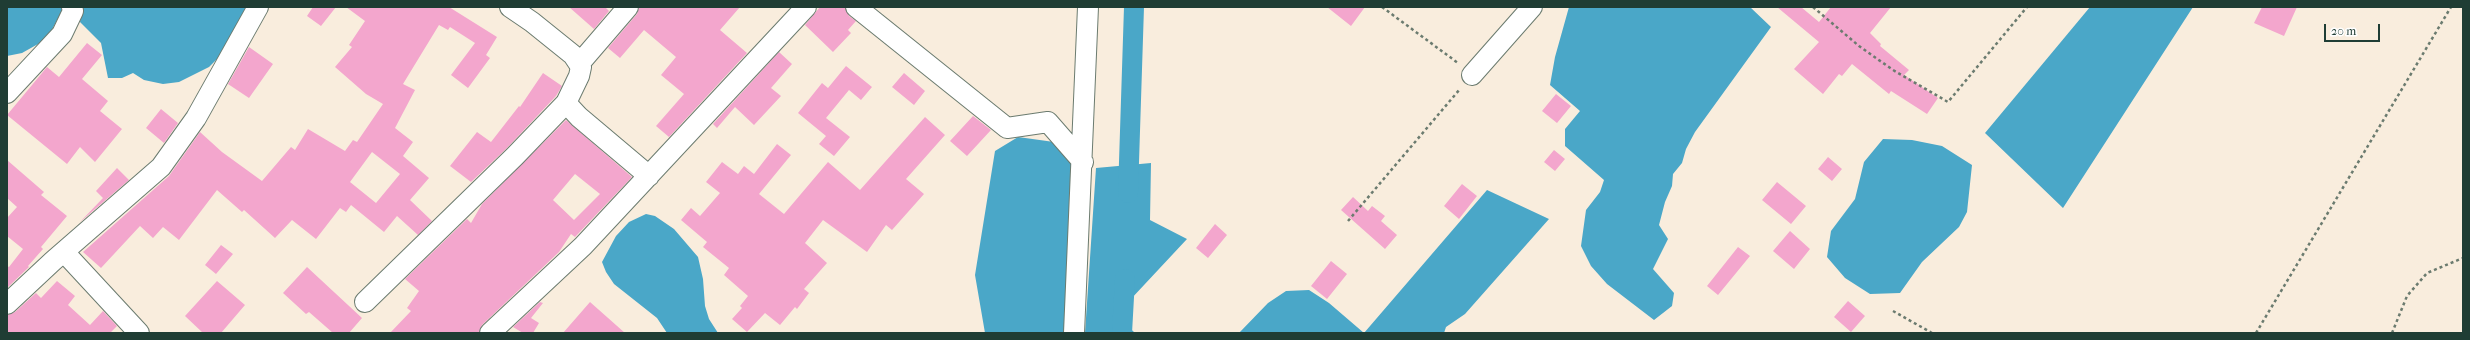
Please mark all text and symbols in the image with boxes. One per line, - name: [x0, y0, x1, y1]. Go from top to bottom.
- scale bar: [2326, 16, 2382, 42]
- text: 20 m: [2331, 24, 2356, 38]

